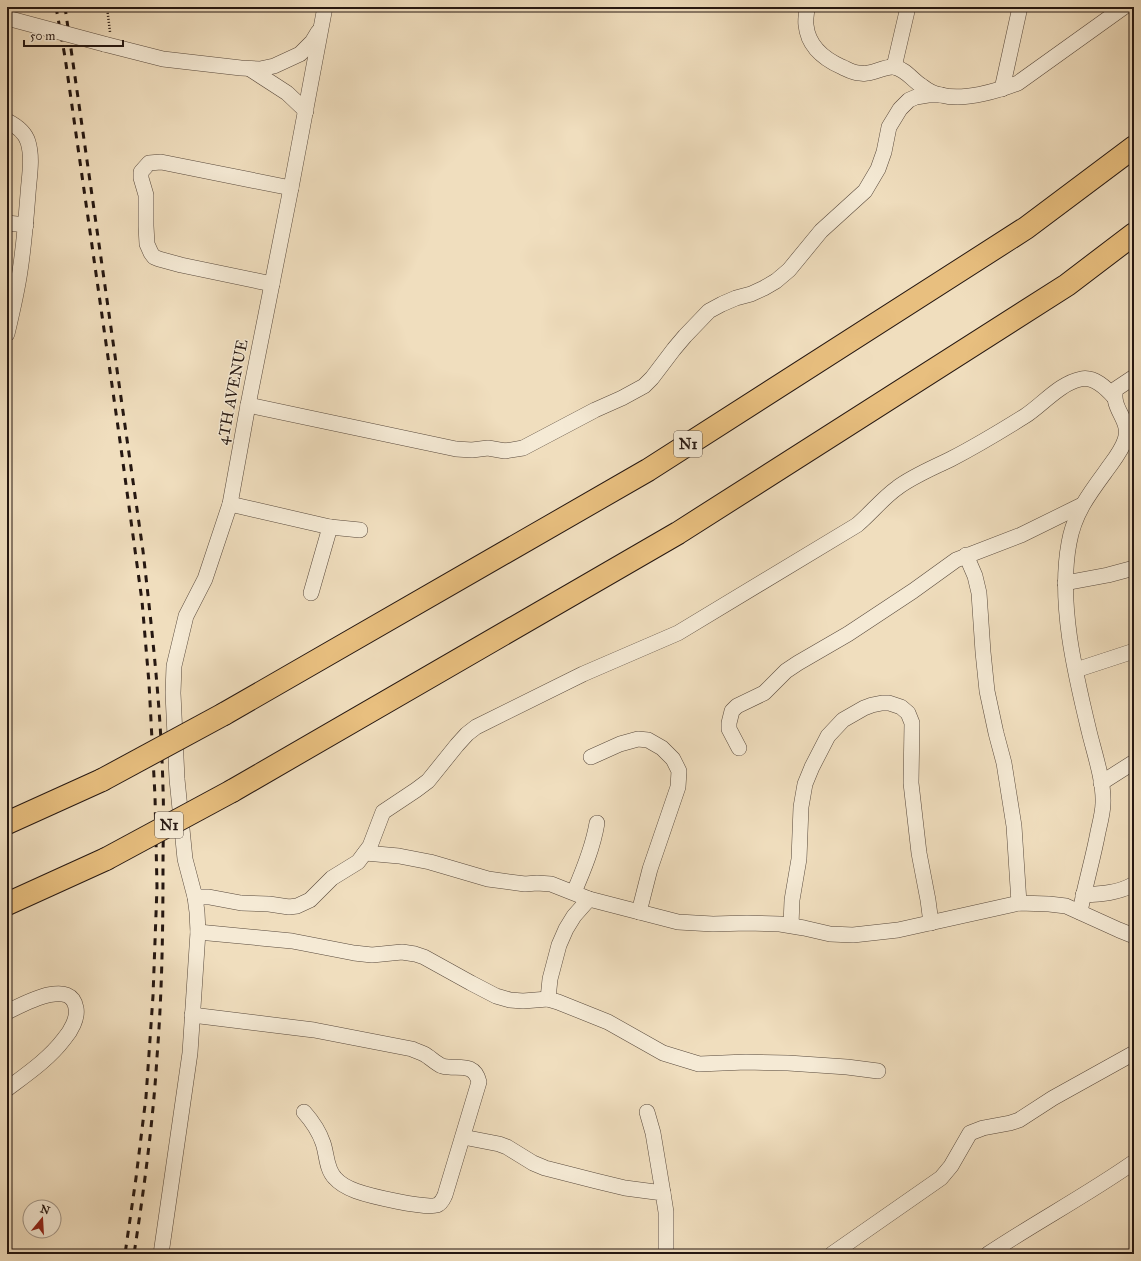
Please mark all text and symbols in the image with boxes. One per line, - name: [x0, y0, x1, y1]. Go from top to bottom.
- scale bar: [24, 22, 123, 48]
- text: 50 m: [30, 29, 55, 43]
- street label: 4TH AVENUE: [212, 338, 252, 446]
- road number: N1: [674, 431, 702, 457]
- road number: N1: [155, 812, 183, 838]
- north arrow: [22, 1199, 62, 1239]
- text: N: [38, 1202, 52, 1218]

